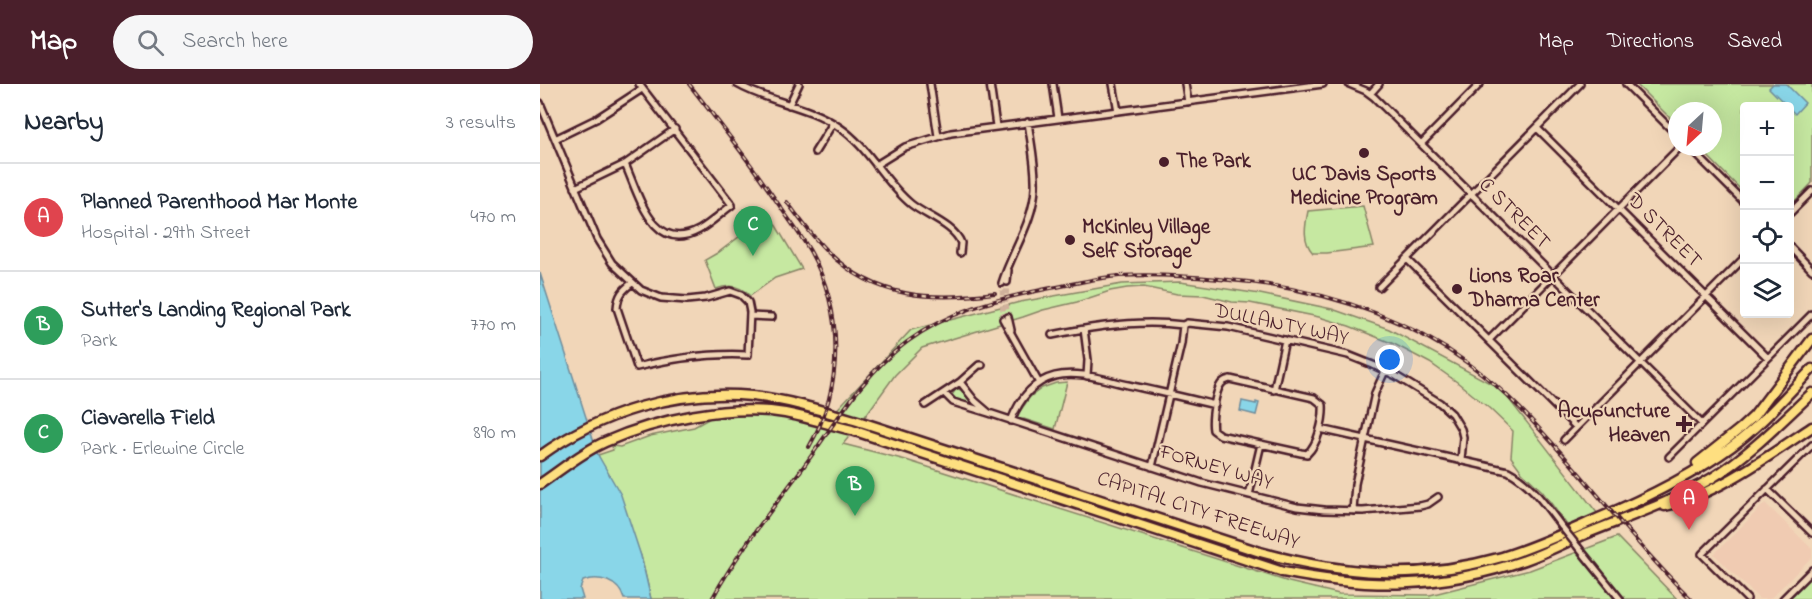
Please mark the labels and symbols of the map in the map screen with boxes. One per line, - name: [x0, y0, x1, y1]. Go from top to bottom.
- north arrow: [1668, 102, 1722, 156]
- marker: UC Davis Sports Medicine Program: [1357, 146, 1371, 160]
- place label: The Park: [1176, 147, 1251, 177]
- marker: The Park: [1157, 155, 1171, 169]
- place label: UC Davis Sports Medicine Program: [1290, 160, 1438, 216]
- street label: C STREET: [1471, 171, 1557, 257]
- street label: D STREET: [1619, 186, 1708, 275]
- pin: C: [734, 206, 772, 256]
- place label: McKinley Village Self Storage: [1082, 213, 1211, 269]
- marker: McKinley Village Self Storage: [1063, 233, 1077, 247]
- place label: Lions Roar Dharma Center: [1468, 262, 1600, 316]
- marker: Lions Roar Dharma Center: [1450, 282, 1464, 296]
- street label: DULLANTY WAY: [1210, 296, 1352, 354]
- your location: [1375, 345, 1404, 374]
- place label: Acupuncture Heaven: [1558, 397, 1671, 451]
- marker: Acupuncture Heaven: [1675, 415, 1693, 433]
- street label: FORNEY WAY: [1155, 437, 1277, 499]
- street label: CAPITAL CITY FREEWAY: [1093, 464, 1303, 558]
- pin: B: [836, 466, 874, 516]
- pin: A: [1670, 480, 1708, 530]

